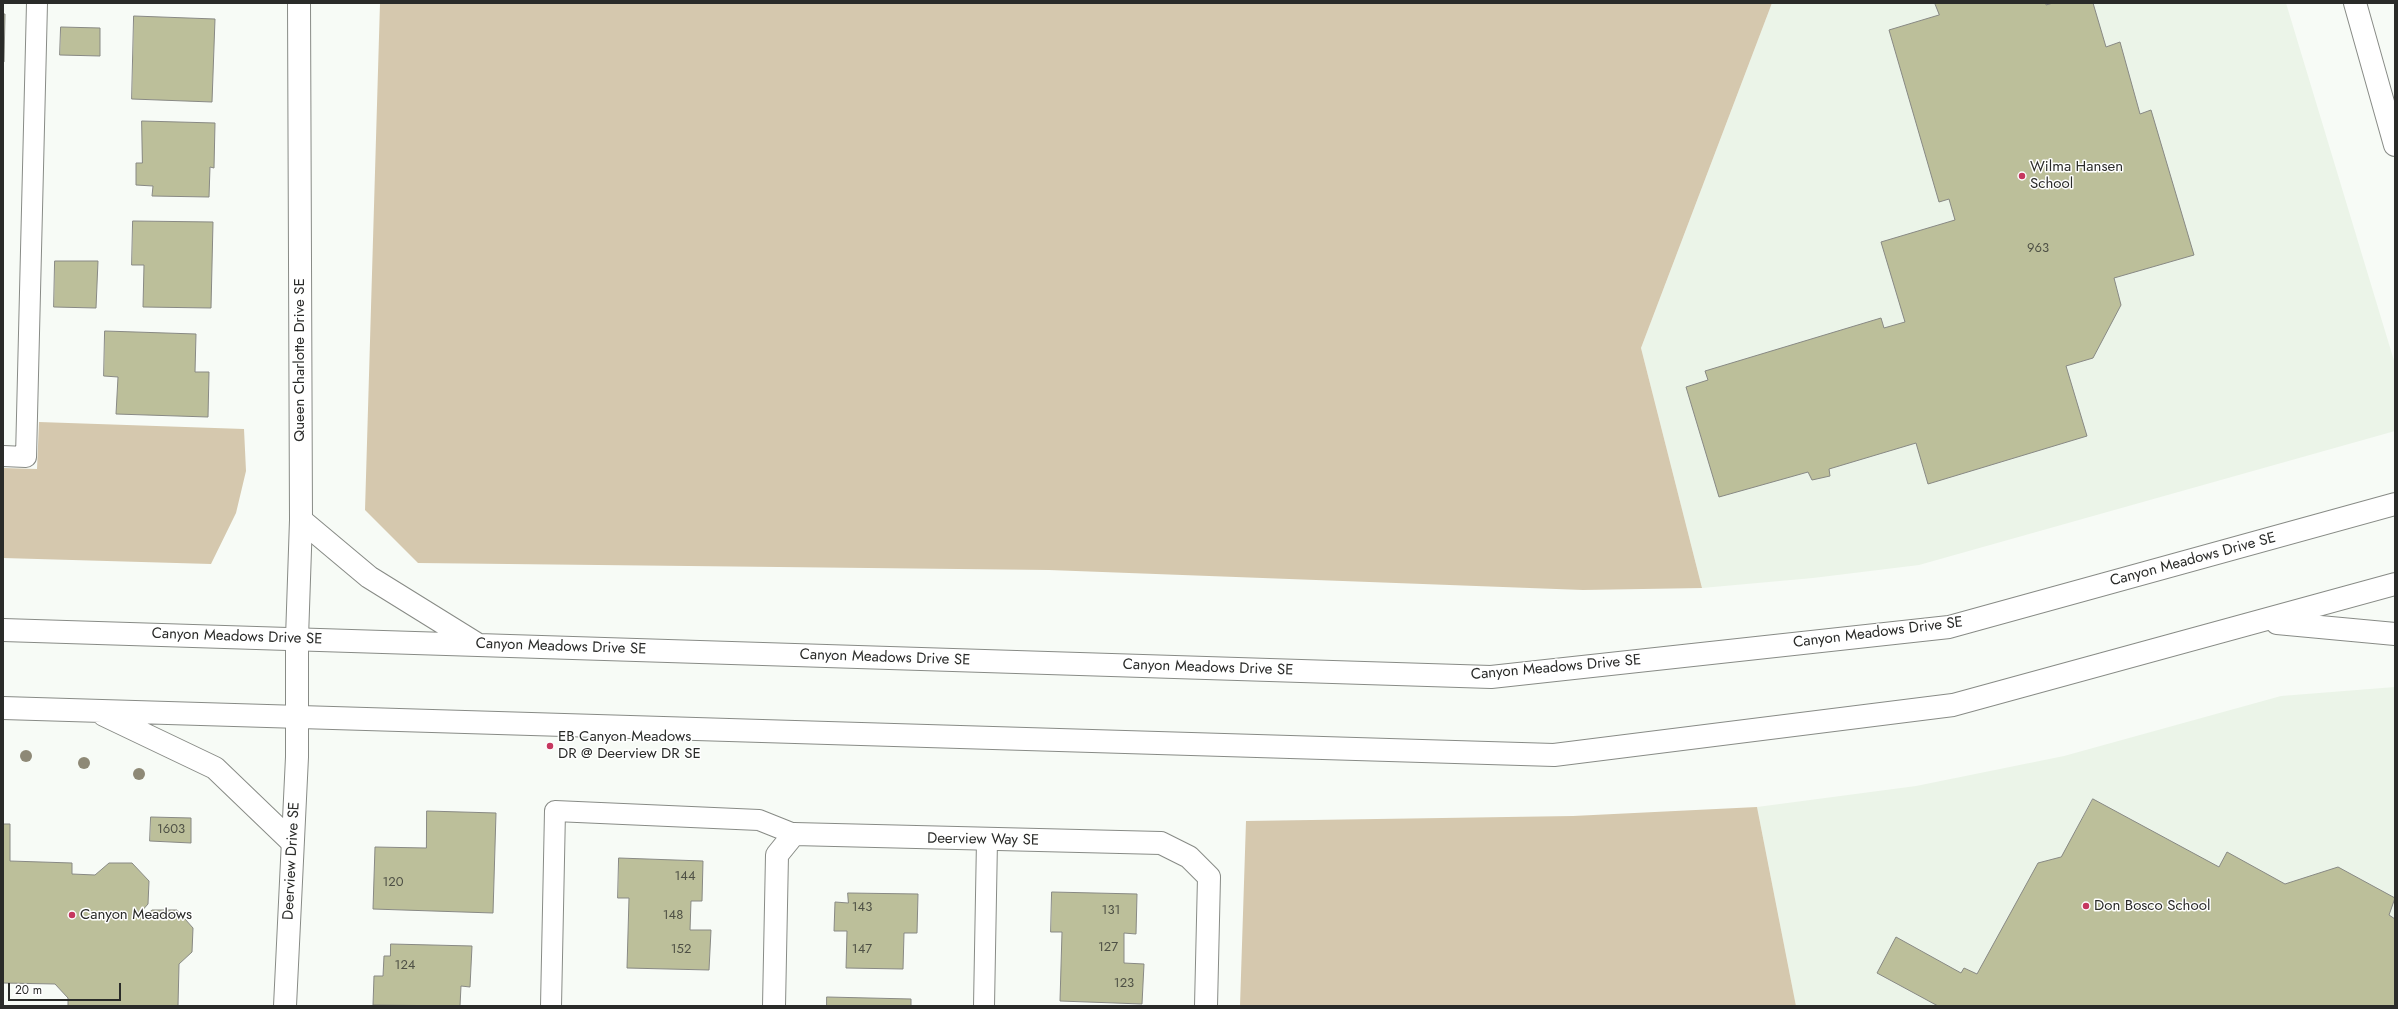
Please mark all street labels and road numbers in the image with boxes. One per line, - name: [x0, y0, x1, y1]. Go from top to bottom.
- street label: Queen Charlotte Drive SE: [291, 278, 309, 442]
- street label: Canyon Meadows Drive SE: [2108, 529, 2278, 591]
- street label: Canyon Meadows Drive SE: [1792, 614, 1964, 652]
- street label: Canyon Meadows Drive SE: [151, 625, 323, 649]
- street label: Canyon Meadows Drive SE: [475, 635, 647, 659]
- street label: Canyon Meadows Drive SE: [799, 646, 971, 670]
- street label: Canyon Meadows Drive SE: [1470, 652, 1642, 684]
- street label: Canyon Meadows Drive SE: [1122, 656, 1294, 680]
- street label: Deerview Drive SE: [280, 801, 304, 921]
- street label: Deerview Way SE: [927, 830, 1039, 850]

